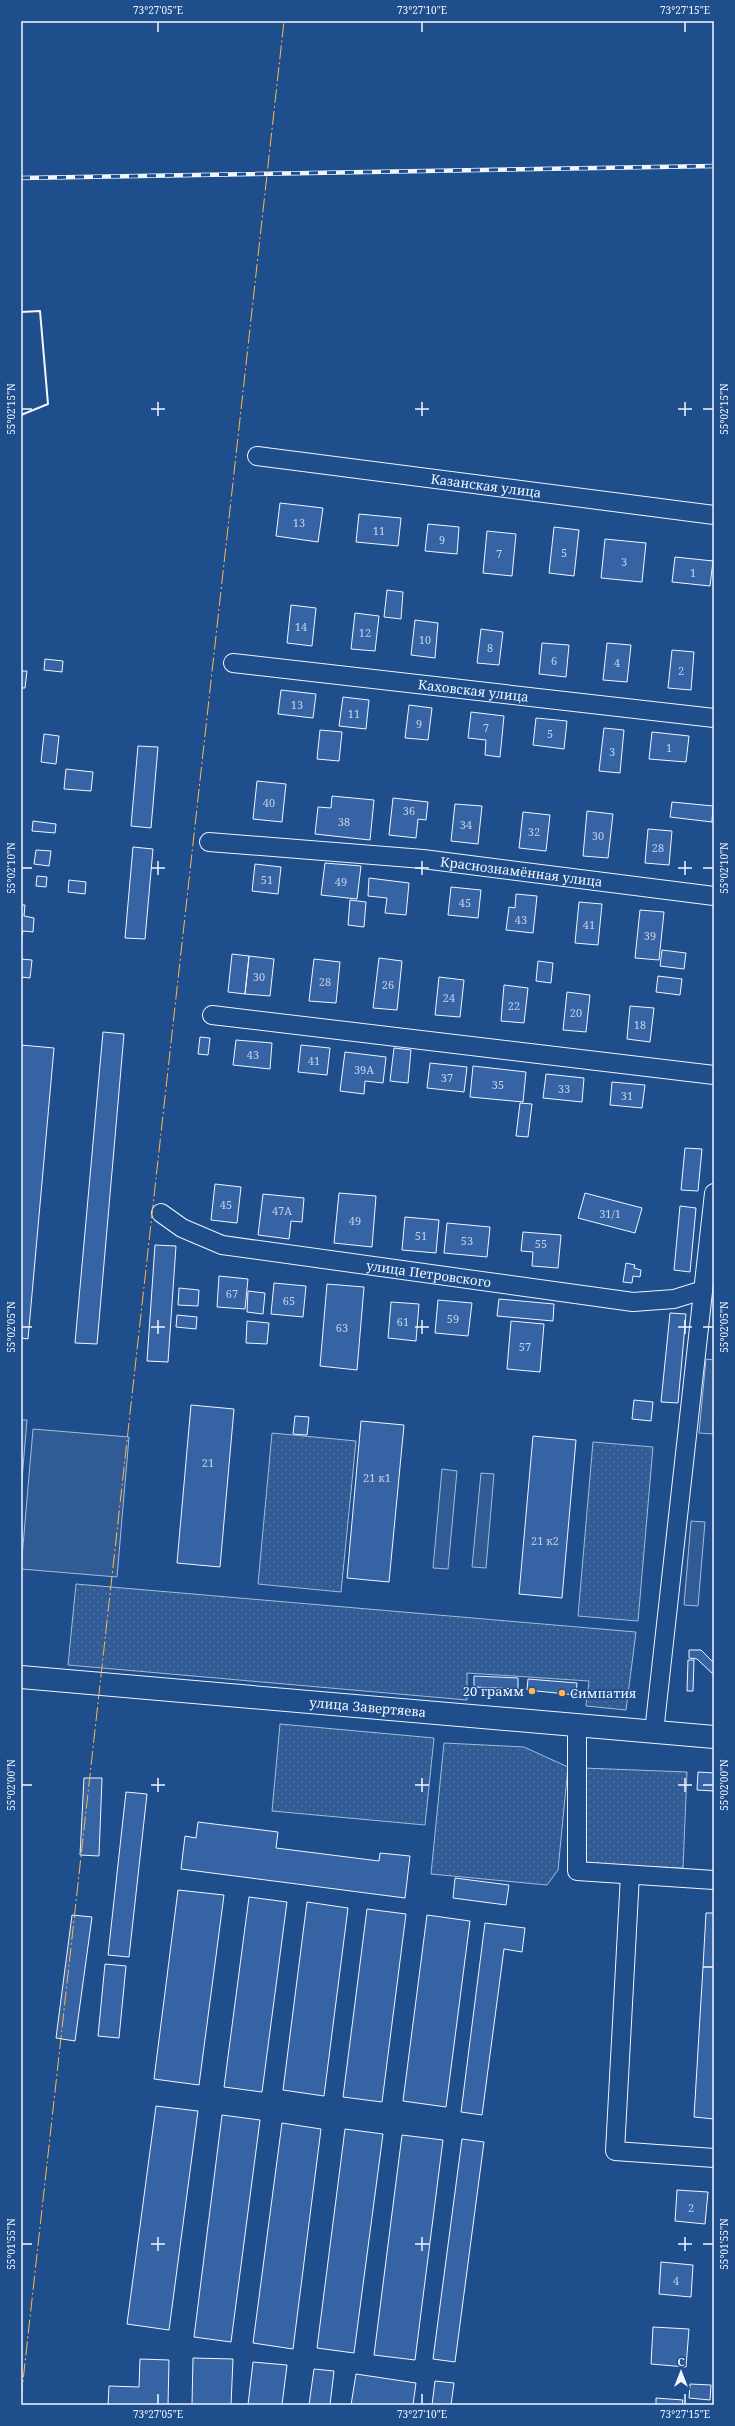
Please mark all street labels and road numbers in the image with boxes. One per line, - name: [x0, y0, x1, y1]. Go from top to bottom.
- street label: Казанская улица: [430, 470, 543, 502]
- street label: Каховская улица: [417, 675, 530, 706]
- street label: Краснознамённая улица: [439, 852, 604, 891]
- street label: улица Петровского: [365, 1256, 492, 1291]
- street label: улица Завертяева: [309, 1693, 427, 1721]

